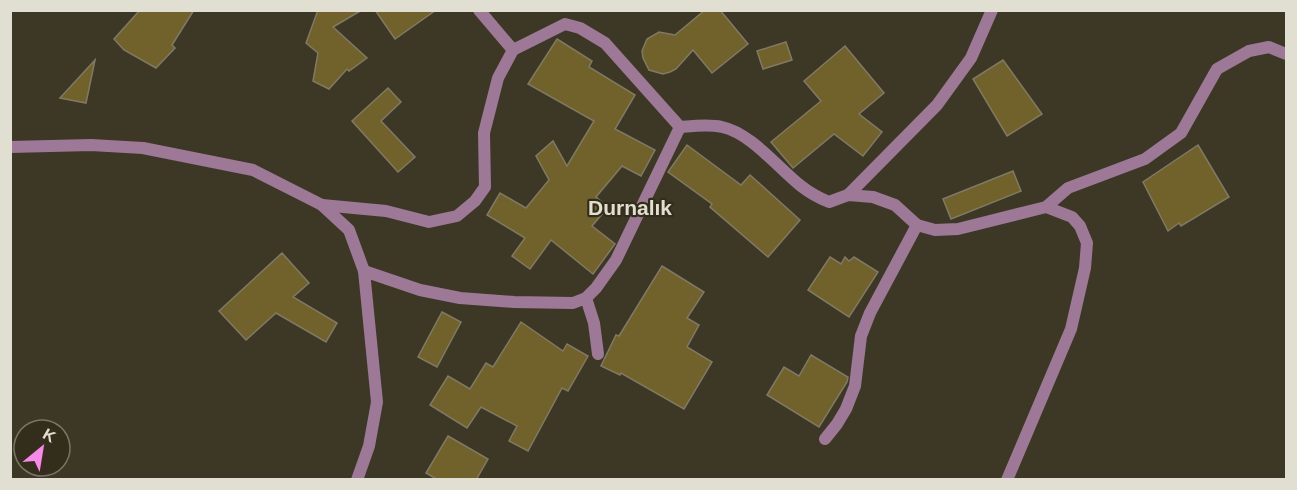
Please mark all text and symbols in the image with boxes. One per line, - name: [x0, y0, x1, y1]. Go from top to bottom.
- district label: Durnalık: [588, 196, 672, 219]
- north arrow: [12, 418, 72, 478]
- text: K: [40, 425, 59, 446]

